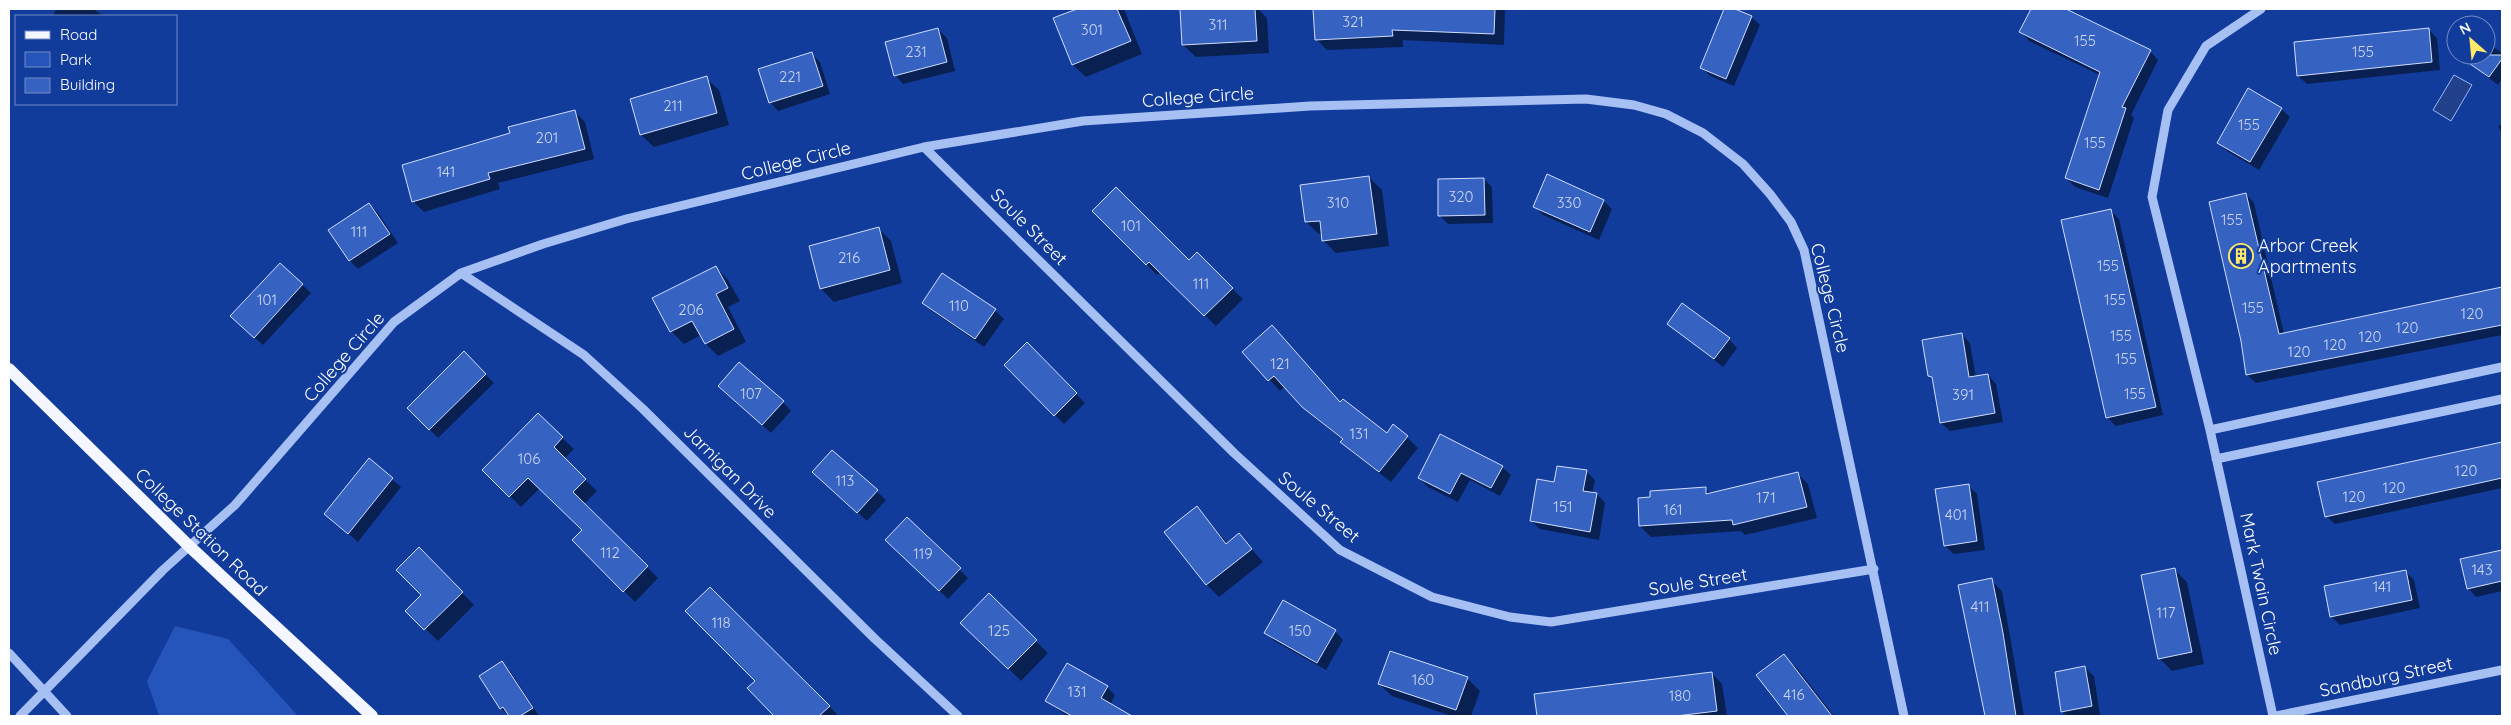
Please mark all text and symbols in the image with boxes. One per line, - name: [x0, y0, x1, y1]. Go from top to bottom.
- house number: 321: [1342, 12, 1364, 31]
- legend: [15, 15, 178, 105]
- house number: 311: [1209, 15, 1227, 34]
- north arrow: [2446, 15, 2496, 65]
- text: N: [2456, 18, 2474, 39]
- house number: 301: [1081, 20, 1103, 39]
- text: Road: [60, 25, 97, 44]
- house number: 155: [2074, 31, 2096, 50]
- house number: 231: [905, 42, 927, 61]
- house number: 155: [2352, 42, 2374, 61]
- text: Park: [60, 50, 92, 69]
- house number: 221: [779, 67, 801, 86]
- text: Building: [60, 75, 115, 94]
- street label: College Circle: [1141, 81, 1255, 112]
- house number: 211: [663, 96, 683, 115]
- house number: 155: [2238, 115, 2260, 134]
- house number: 201: [536, 128, 558, 147]
- house number: 155: [2084, 133, 2106, 152]
- street label: College Circle: [739, 136, 853, 185]
- house number: 141: [437, 162, 455, 181]
- street label: Soule Street: [986, 183, 1073, 270]
- house number: 320: [1448, 187, 1474, 206]
- house number: 310: [1327, 193, 1349, 212]
- house number: 330: [1557, 193, 1581, 212]
- house number: 155: [2221, 210, 2243, 229]
- house number: 101: [1121, 216, 1141, 235]
- house number: 111: [351, 222, 367, 241]
- place label: Arbor Creek Apartments: [2258, 234, 2358, 278]
- street label: College Circle: [1806, 241, 1855, 355]
- building icon: Arbor Creek Apartments: [2228, 243, 2254, 269]
- house number: 216: [838, 248, 860, 267]
- house number: 155: [2097, 256, 2119, 275]
- house number: 111: [1193, 274, 1209, 293]
- house number: 101: [257, 290, 277, 309]
- house number: 155: [2104, 290, 2126, 309]
- house number: 110: [949, 296, 969, 315]
- house number: 155: [2242, 298, 2264, 317]
- house number: 206: [678, 300, 704, 319]
- house number: 120: [2461, 304, 2483, 323]
- street label: College Circle: [298, 307, 389, 407]
- house number: 120: [2396, 318, 2418, 337]
- house number: 155: [2110, 326, 2132, 345]
- house number: 120: [2359, 327, 2381, 346]
- house number: 120: [2324, 335, 2346, 354]
- house number: 120: [2288, 342, 2310, 361]
- house number: 155: [2115, 349, 2137, 368]
- house number: 121: [1270, 354, 1290, 373]
- house number: 107: [740, 384, 762, 403]
- house number: 155: [2124, 384, 2146, 403]
- house number: 391: [1952, 385, 1974, 404]
- street label: Jarnigan Drive: [679, 420, 782, 523]
- house number: 131: [1350, 424, 1368, 443]
- house number: 106: [518, 449, 540, 468]
- house number: 120: [2455, 461, 2477, 480]
- street label: College Station Road: [131, 463, 272, 601]
- street label: Soule Street: [1274, 466, 1365, 547]
- house number: 113: [836, 471, 855, 490]
- house number: 120: [2383, 478, 2405, 497]
- house number: 120: [2343, 487, 2365, 506]
- house number: 171: [1756, 488, 1776, 507]
- house number: 151: [1553, 497, 1573, 516]
- house number: 161: [1663, 500, 1683, 519]
- house number: 401: [1945, 505, 1967, 524]
- street label: Mark Twain Circle: [2235, 510, 2288, 657]
- house number: 112: [600, 543, 620, 562]
- house number: 119: [913, 544, 933, 563]
- house number: 143: [2471, 560, 2493, 579]
- street label: Soule Street: [1647, 562, 1749, 601]
- house number: 141: [2373, 577, 2391, 596]
- house number: 411: [1971, 597, 1989, 616]
- house number: 117: [2157, 603, 2176, 622]
- house number: 118: [711, 613, 731, 632]
- house number: 125: [988, 621, 1010, 640]
- house number: 150: [1289, 621, 1311, 640]
- street label: Sandburg Street: [2317, 651, 2455, 702]
- house number: 160: [1412, 670, 1434, 689]
- house number: 131: [1068, 682, 1086, 701]
- house number: 416: [1783, 685, 1805, 704]
- house number: 180: [1669, 686, 1691, 705]

